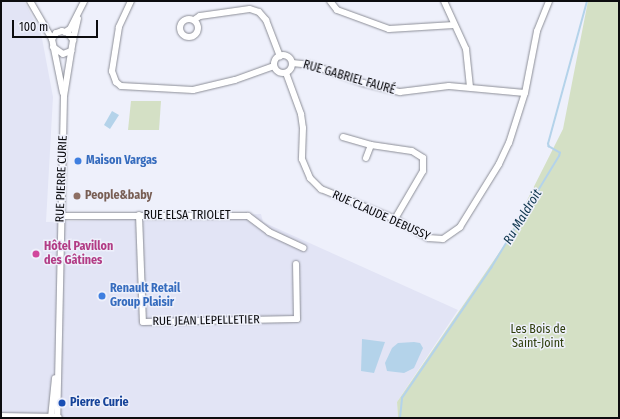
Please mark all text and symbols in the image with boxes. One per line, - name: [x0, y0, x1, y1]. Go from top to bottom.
- scale bar: [14, 12, 100, 38]
- text: 100 m: [19, 20, 48, 34]
- street label: RUE GABRIEL FAURÉ: [301, 58, 397, 98]
- street label: RUE PIERRE CURIE: [53, 135, 71, 223]
- place label: Maison Vargas: [86, 154, 157, 168]
- marker: Maison Vargas: [73, 156, 83, 166]
- water label: Ru Maldroit: [500, 187, 546, 247]
- street label: RUE CLAUDE DEBUSSY: [330, 188, 432, 244]
- place label: People&baby: [85, 189, 152, 203]
- marker: People&baby: [72, 191, 82, 201]
- street label: RUE ELSA TRIOLET: [143, 209, 231, 223]
- place label: Hôtel Pavillon des Gâtines: [44, 240, 113, 268]
- marker: Hôtel Pavillon des Gâtines: [31, 249, 41, 259]
- place label: Renault Retail Group Plaisir: [110, 282, 180, 310]
- marker: Renault Retail Group Plaisir: [97, 291, 107, 301]
- street label: RUE JEAN LEPELLETIER: [152, 313, 260, 329]
- park label: Les Bois de Saint-Joint: [510, 323, 566, 351]
- place label: Pierre Curie: [70, 396, 129, 410]
- marker: Pierre Curie: [57, 398, 67, 408]

